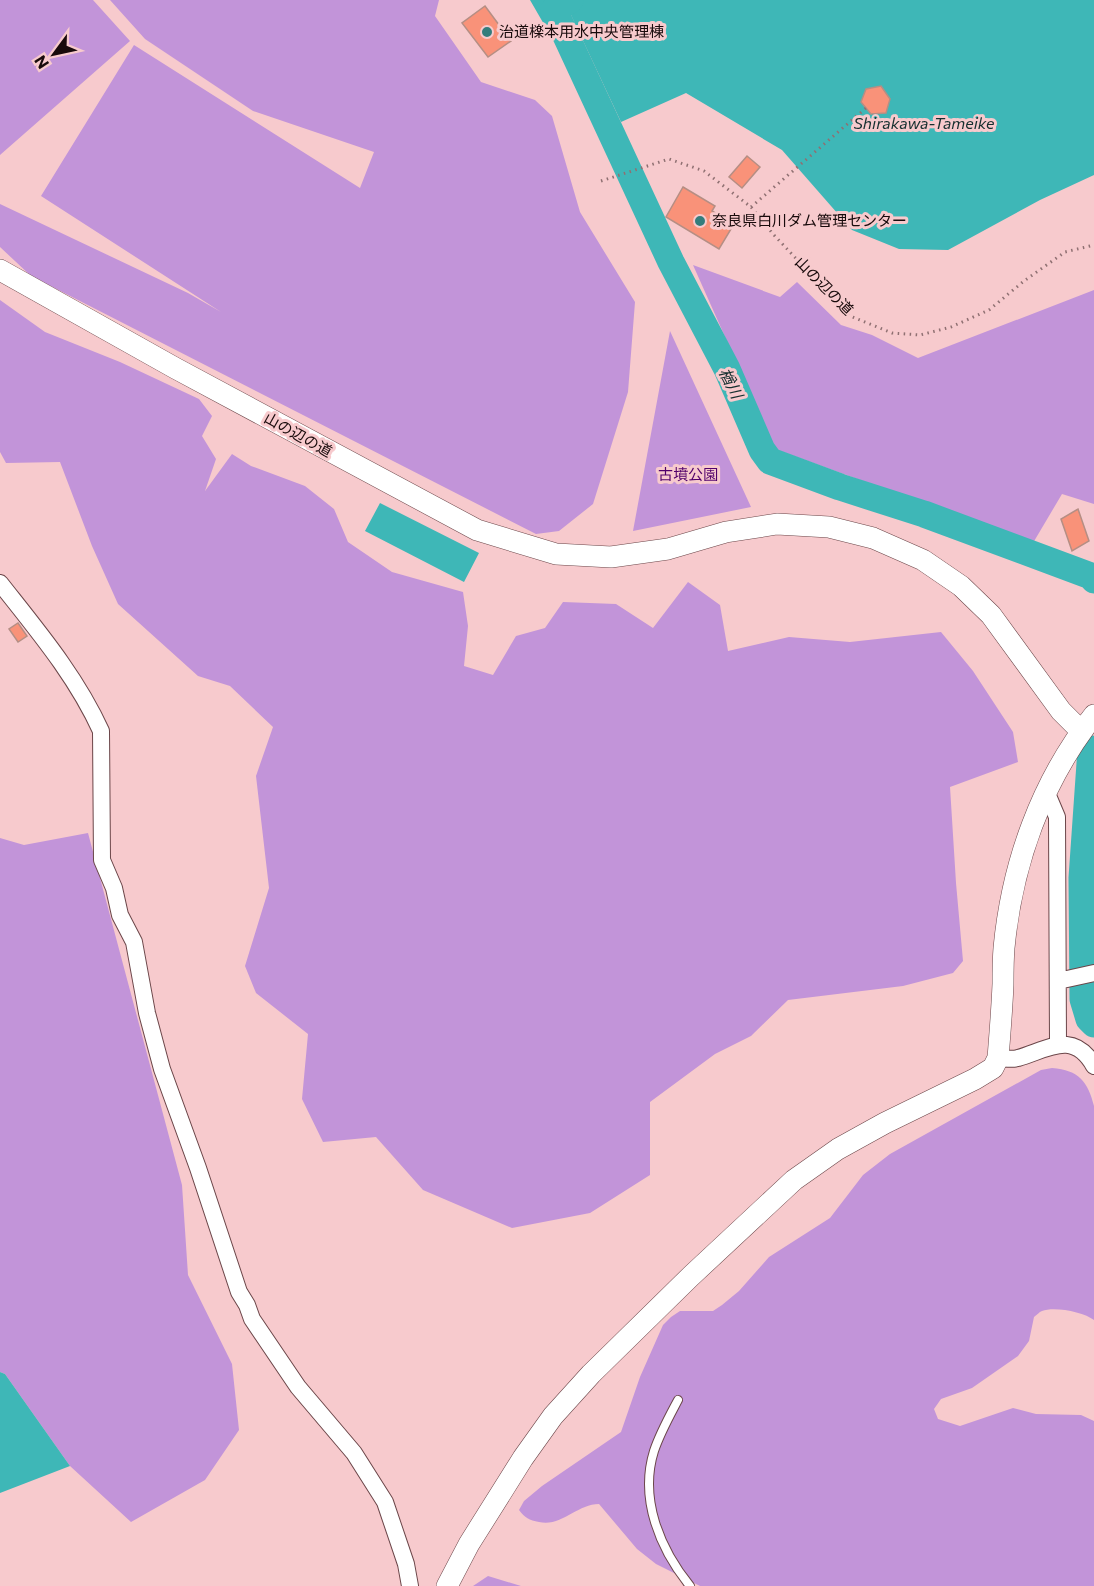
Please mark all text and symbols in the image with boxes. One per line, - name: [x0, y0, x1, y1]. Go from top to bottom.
- place label: 治道檪本用水中央管理棟: [499, 22, 664, 40]
- north arrow: [24, 24, 84, 84]
- marker: 治道檪本用水中央管理棟: [480, 25, 494, 39]
- text: N: [30, 52, 52, 73]
- water label: Shirakawa-Tameike: [853, 113, 995, 132]
- place label: 奈良県白川ダム管理センター: [712, 211, 907, 229]
- marker: 奈良県白川ダム管理センター: [693, 214, 707, 228]
- street label: 山の辺の道: [792, 252, 858, 318]
- water label: 楢川: [716, 364, 748, 403]
- street label: 山の辺の道: [261, 408, 336, 460]
- park label: 古墳公園: [658, 465, 718, 483]

